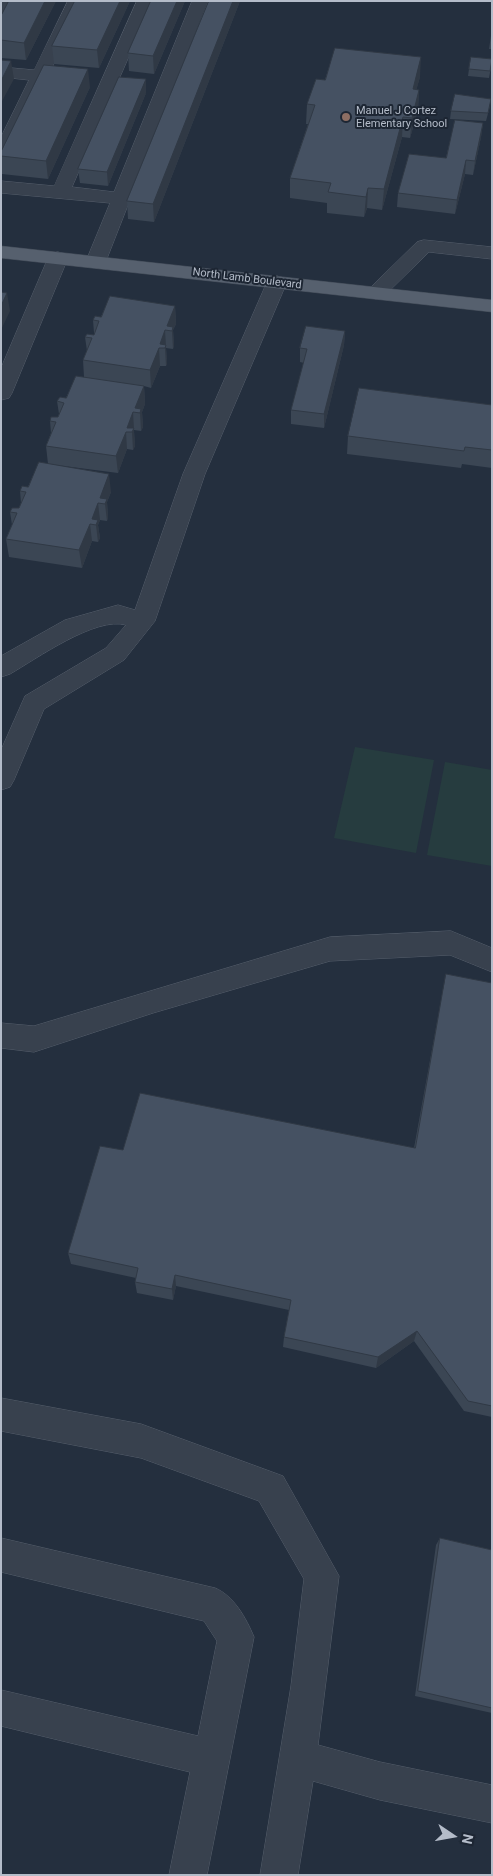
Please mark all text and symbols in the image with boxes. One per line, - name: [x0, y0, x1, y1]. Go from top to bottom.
- place label: Manuel J Cortez Elementary School: [356, 104, 447, 130]
- marker: Manuel J Cortez Elementary School: [340, 111, 352, 123]
- street label: North Lamb Boulevard: [192, 266, 302, 292]
- north arrow: [428, 1811, 478, 1861]
- text: N: [459, 1833, 477, 1846]

